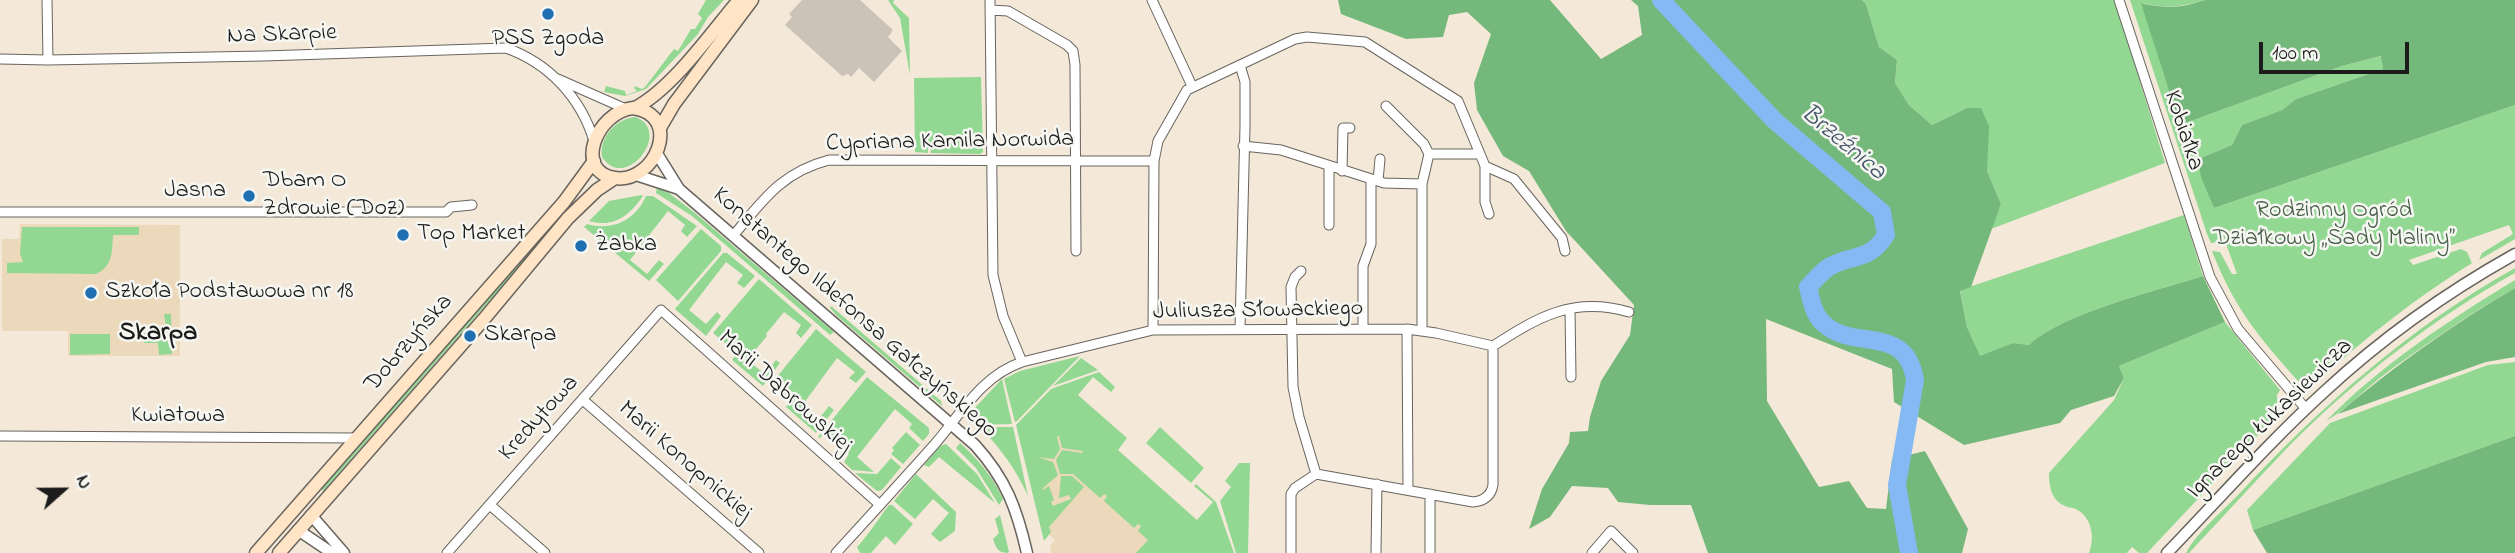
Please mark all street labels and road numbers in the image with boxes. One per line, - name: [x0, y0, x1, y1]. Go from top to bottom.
- street label: Na Skarpie: [227, 20, 337, 52]
- street label: Kobiałka: [2156, 87, 2208, 175]
- street label: Cypriana Kamila Norwida: [826, 126, 1074, 160]
- street label: Jasna: [164, 178, 226, 206]
- street label: Konstantego Ildefonsa Gałczyńskiego: [705, 182, 1003, 446]
- street label: Dobrzyńska: [360, 289, 460, 399]
- street label: Juliusza Słowackiego: [1153, 296, 1363, 328]
- street label: Marii Dąbrowskiej: [711, 325, 857, 461]
- street label: Ignacego Łukasiewicza: [2182, 334, 2360, 506]
- street label: Kredytowa: [494, 370, 586, 468]
- street label: Marii Konopnickiej: [611, 396, 757, 528]
- street label: Kwiatowa: [131, 403, 225, 431]

